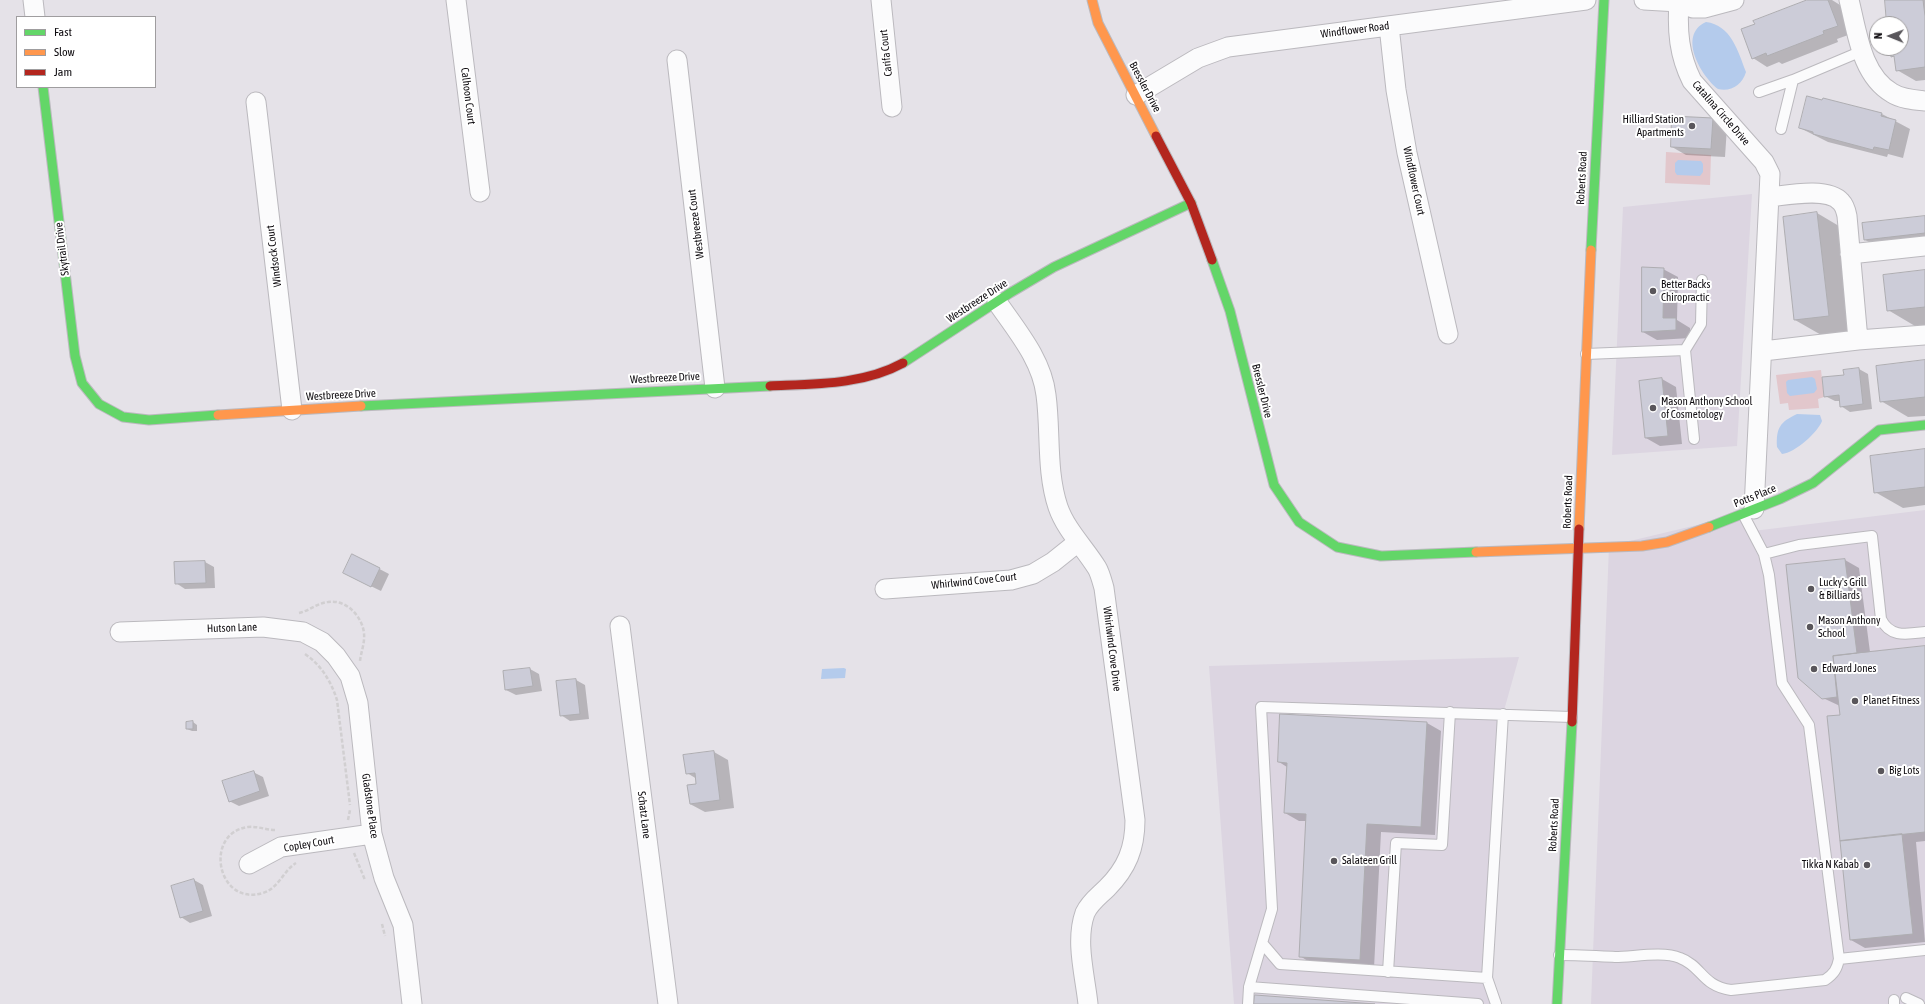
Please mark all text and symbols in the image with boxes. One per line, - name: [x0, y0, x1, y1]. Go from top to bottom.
- legend: [16, 16, 156, 88]
- north arrow: [1869, 16, 1909, 56]
- street label: Windflower Road: [1320, 19, 1390, 41]
- text: Fast: [54, 25, 72, 39]
- street label: Carifa Court: [877, 29, 895, 77]
- text: N: [1872, 32, 1884, 39]
- text: Slow: [54, 45, 75, 59]
- street label: Bressler Drive: [1126, 60, 1164, 114]
- text: Jam: [54, 65, 72, 79]
- street label: Calhoon Court: [458, 67, 478, 125]
- street label: Catalina Circle Drive: [1689, 78, 1753, 148]
- place label: Hilliard Station Apartments: [1623, 113, 1684, 139]
- marker: Hilliard Station Apartments: [1687, 121, 1697, 131]
- street label: Windflower Court: [1400, 145, 1428, 217]
- street label: Roberts Road: [1574, 151, 1590, 205]
- street label: Westbreeze Court: [685, 188, 707, 260]
- street label: Skytrail Drive: [52, 222, 72, 276]
- street label: Windsock Court: [264, 224, 284, 288]
- street label: Westbreeze Drive: [944, 276, 1010, 326]
- place label: Better Backs Chiropractic: [1661, 278, 1710, 304]
- marker: Better Backs Chiropractic: [1648, 286, 1658, 296]
- street label: Bressler Drive: [1249, 363, 1275, 419]
- street label: Westbreeze Drive: [630, 370, 700, 386]
- street label: Westbreeze Drive: [306, 387, 376, 403]
- place label: Mason Anthony School of Cosmetology: [1661, 395, 1752, 421]
- marker: Mason Anthony School of Cosmetology: [1648, 403, 1658, 413]
- street label: Roberts Road: [1560, 475, 1576, 529]
- street label: Potts Place: [1732, 482, 1778, 510]
- street label: Whirlwind Cove Court: [931, 570, 1017, 592]
- place label: Lucky's Grill & Billiards: [1819, 576, 1867, 602]
- marker: Lucky's Grill & Billiards: [1806, 584, 1816, 594]
- street label: Whirlwind Cove Drive: [1100, 606, 1124, 692]
- place label: Mason Anthony School: [1818, 614, 1881, 640]
- street label: Hutson Lane: [207, 621, 257, 635]
- marker: Mason Anthony School: [1805, 622, 1815, 632]
- place label: Edward Jones: [1822, 662, 1876, 676]
- marker: Edward Jones: [1809, 664, 1819, 674]
- place label: Planet Fitness: [1863, 694, 1920, 708]
- marker: Planet Fitness: [1850, 696, 1860, 706]
- place label: Big Lots: [1889, 764, 1919, 778]
- marker: Big Lots: [1876, 766, 1886, 776]
- street label: Gladstone Place: [359, 773, 381, 839]
- street label: Schatz Lane: [635, 791, 653, 839]
- street label: Roberts Road: [1546, 798, 1562, 852]
- street label: Copley Court: [283, 833, 335, 855]
- place label: Salateen Grill: [1342, 854, 1397, 868]
- marker: Salateen Grill: [1329, 856, 1339, 866]
- place label: Tikka N Kabab: [1802, 858, 1859, 872]
- marker: Tikka N Kabab: [1862, 860, 1872, 870]

